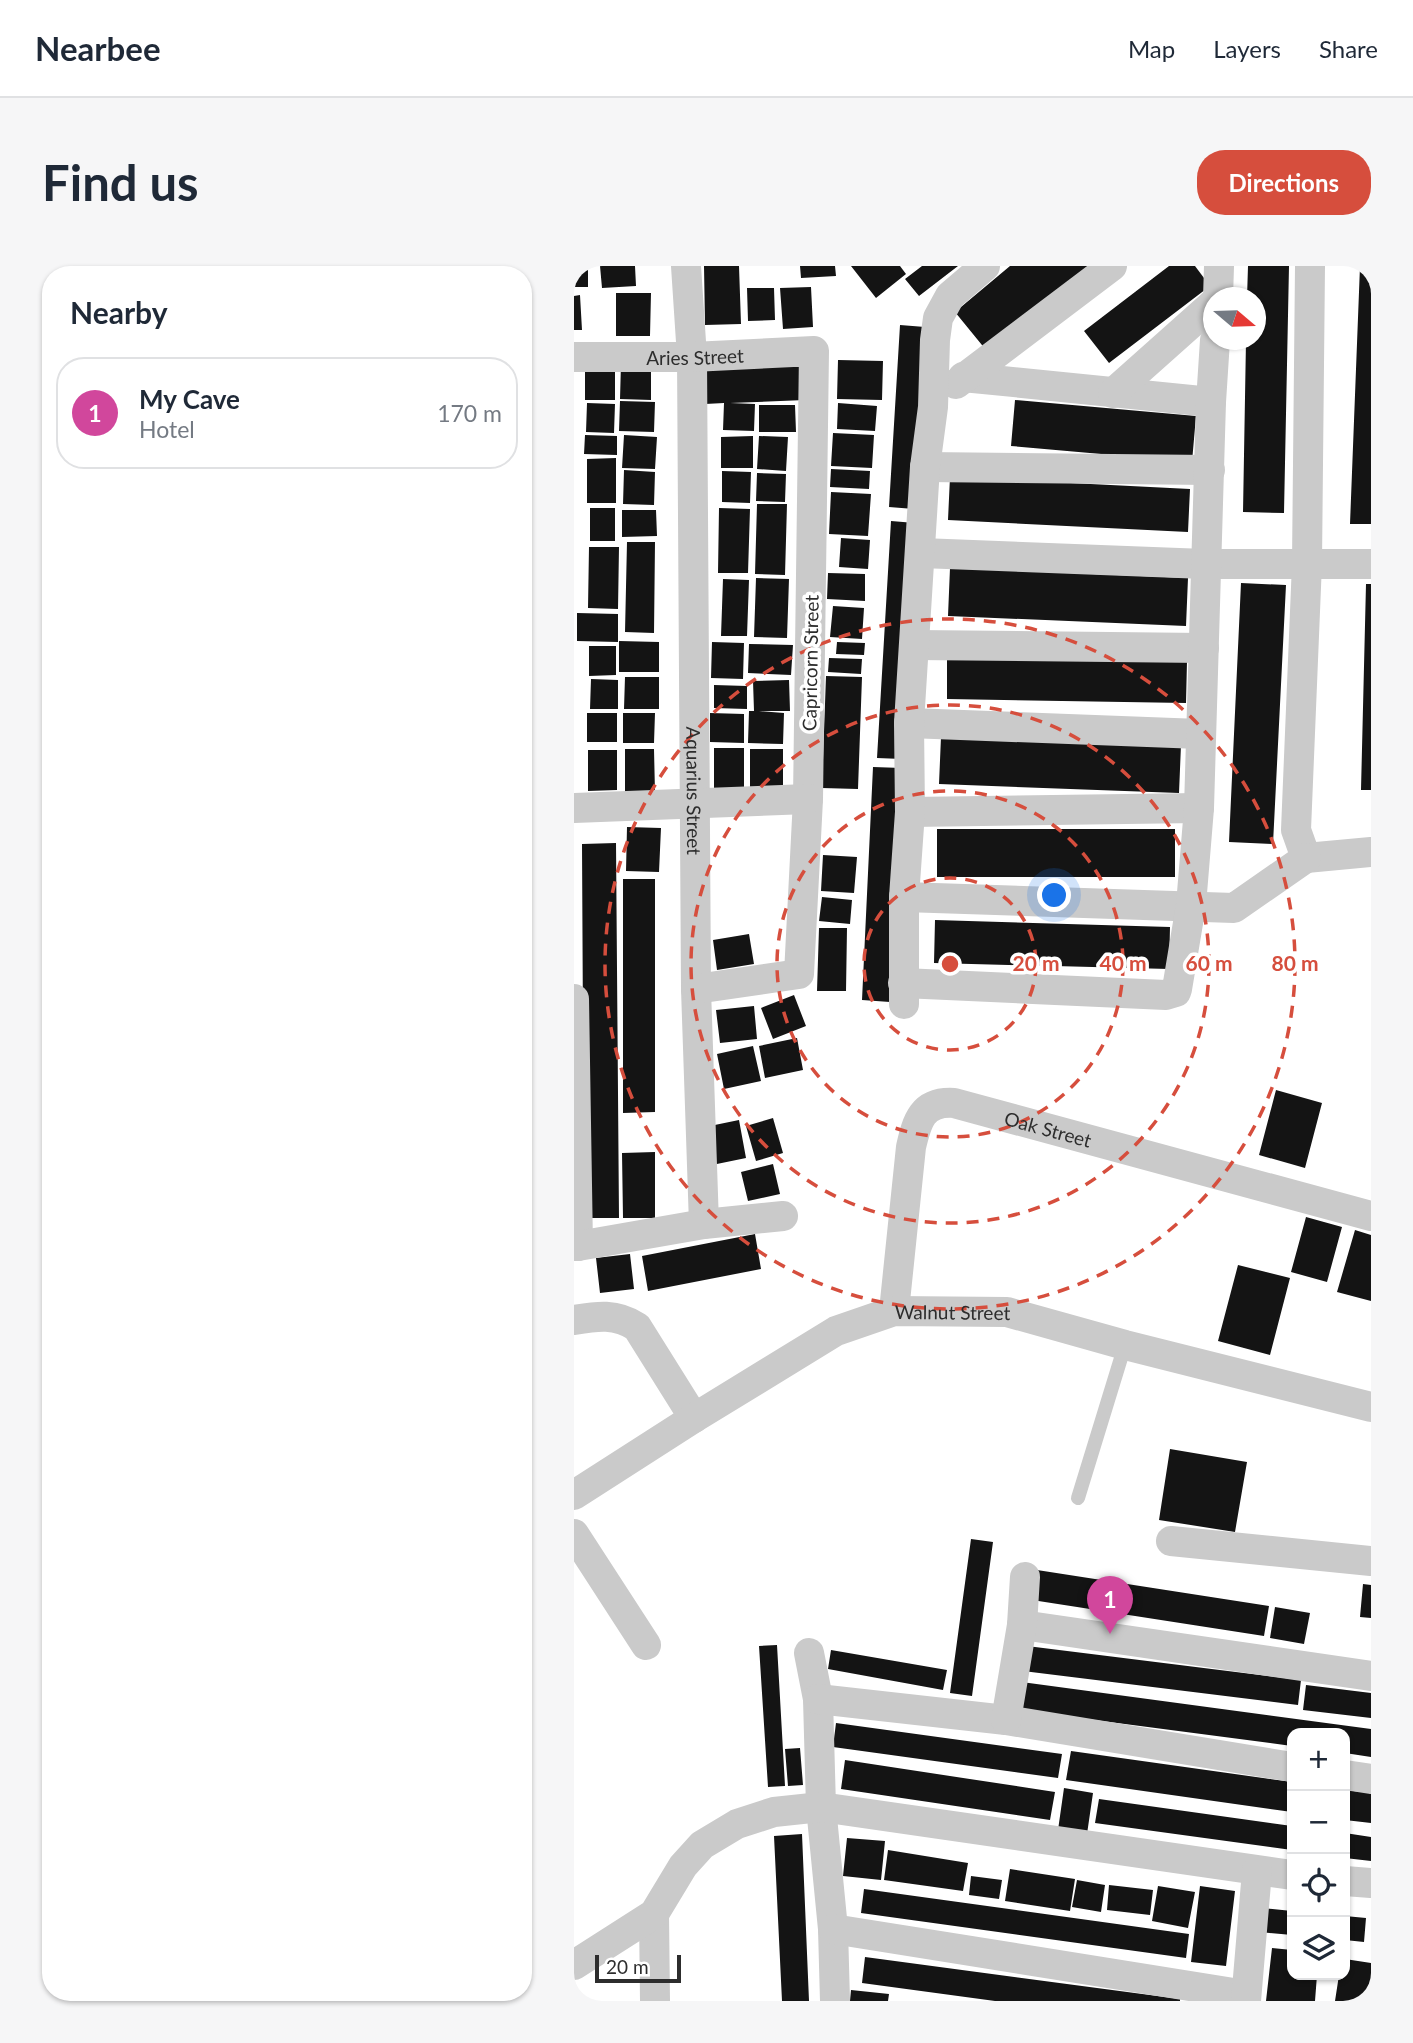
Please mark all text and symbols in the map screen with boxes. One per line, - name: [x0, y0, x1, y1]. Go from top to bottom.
- text: Nearbee: [35, 28, 161, 68]
- text: Map: [1128, 34, 1175, 63]
- text: Layers: [1213, 34, 1281, 63]
- text: Share: [1319, 34, 1378, 63]
- button: Directions: [1197, 150, 1371, 215]
- text: Find us: [42, 153, 199, 211]
- north arrow: [1203, 287, 1266, 350]
- text: Nearby: [70, 294, 168, 330]
- street label: Aries Street: [646, 343, 744, 369]
- text: My Cave: [139, 383, 240, 415]
- text: 1: [88, 399, 102, 427]
- text: 170 m: [437, 399, 502, 427]
- text: Hotel: [139, 415, 195, 443]
- street label: Capricorn Street: [797, 594, 823, 731]
- street label: Aquarius Street: [683, 726, 707, 855]
- your location: [1037, 878, 1071, 912]
- text: 20 m: [1012, 950, 1060, 975]
- text: 40 m: [1099, 950, 1147, 975]
- text: 60 m: [1185, 950, 1233, 975]
- text: 80 m: [1271, 950, 1319, 975]
- centre of rings: [938, 952, 962, 976]
- street label: Oak Street: [1002, 1106, 1094, 1151]
- street label: Walnut Street: [895, 1300, 1011, 1324]
- pin: 1: [1087, 1576, 1133, 1634]
- map controls: [1287, 1728, 1350, 1980]
- button: +: [1287, 1728, 1350, 1791]
- button: −: [1287, 1791, 1350, 1854]
- button: locate: [1287, 1854, 1350, 1917]
- button: layers: [1287, 1917, 1350, 1980]
- scale bar: [595, 1952, 681, 1984]
- text: 20 m: [606, 1955, 649, 1978]

